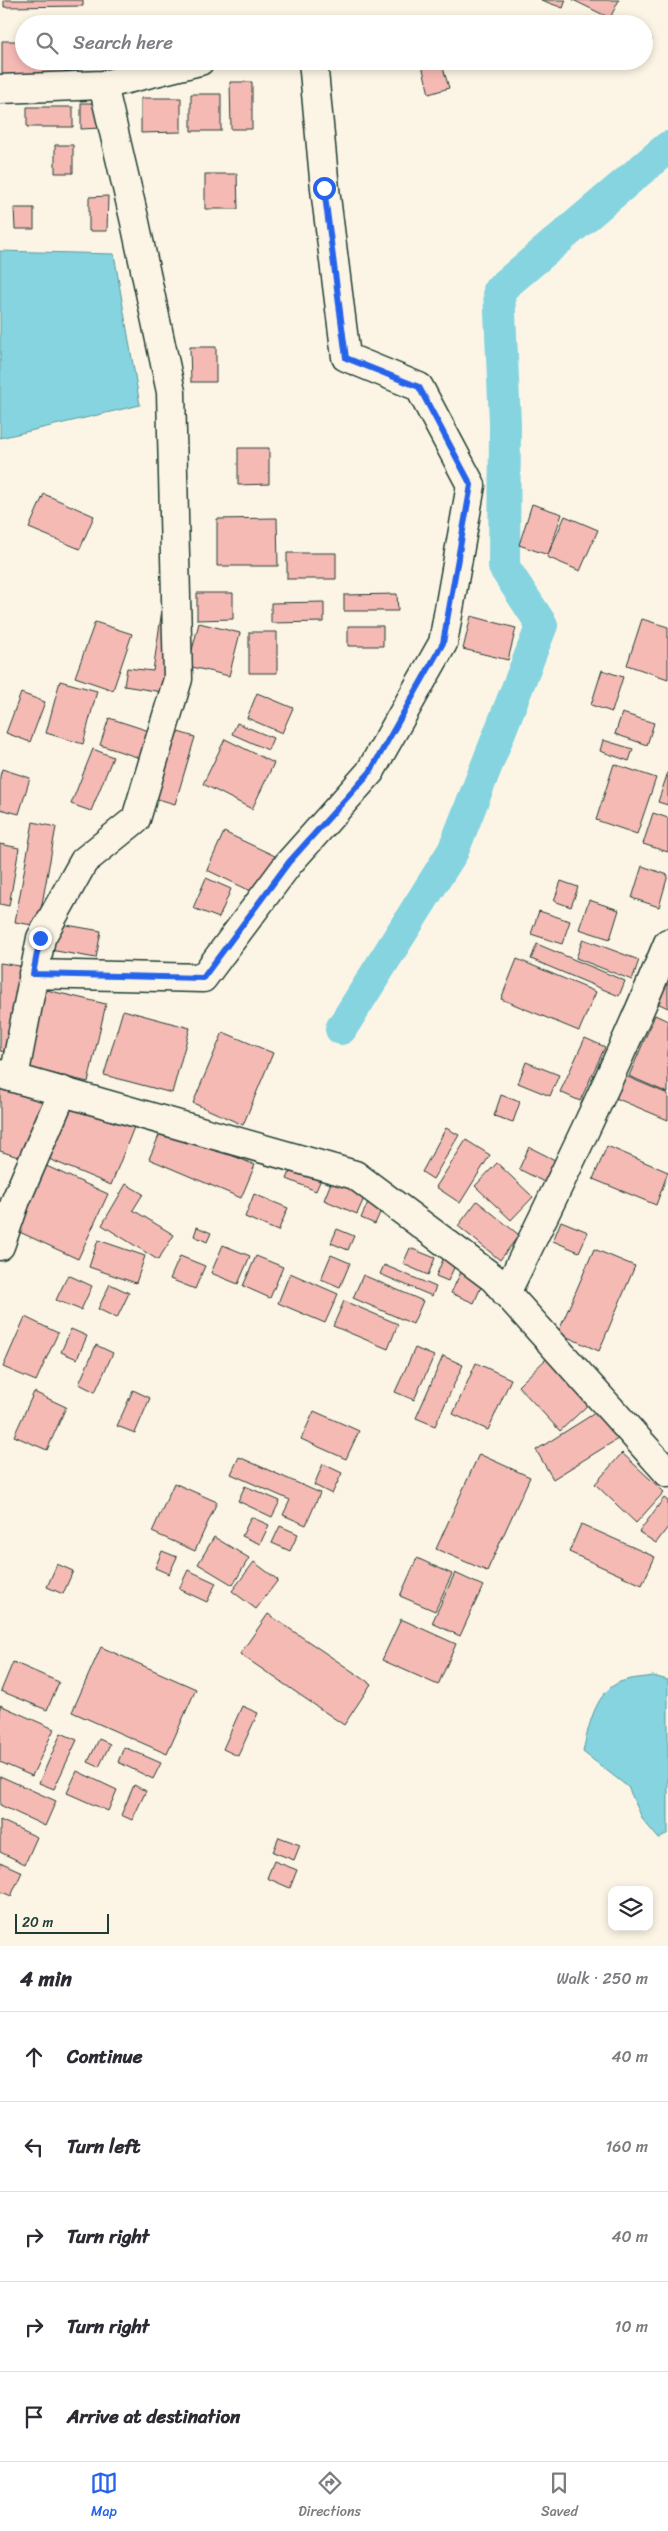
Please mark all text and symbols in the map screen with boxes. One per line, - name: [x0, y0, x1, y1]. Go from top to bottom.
- search box: [15, 15, 653, 70]
- text: Search here: [73, 26, 173, 59]
- icon: search: [33, 29, 61, 57]
- route start: [313, 177, 336, 200]
- route end: [29, 927, 52, 950]
- map controls: [608, 1886, 653, 1931]
- button: layers: [608, 1886, 653, 1931]
- text: 20 m: [22, 1910, 53, 1935]
- scale bar: [15, 1911, 109, 1934]
- text: 4 min: [20, 1960, 72, 1998]
- text: Walk · 250 m: [556, 1964, 648, 1993]
- text: Continue: [67, 2040, 143, 2073]
- text: 40 m: [611, 2042, 648, 2071]
- icon: ahead: [20, 2043, 48, 2071]
- text: Turn left: [67, 2130, 140, 2163]
- text: 160 m: [605, 2132, 648, 2161]
- icon: left: [20, 2133, 48, 2161]
- text: Turn right: [67, 2220, 149, 2253]
- text: 40 m: [611, 2222, 648, 2251]
- icon: right: [20, 2223, 48, 2251]
- text: Turn right: [67, 2310, 149, 2343]
- text: 10 m: [615, 2312, 648, 2341]
- icon: right: [20, 2313, 48, 2341]
- text: Arrive at destination: [67, 2400, 240, 2433]
- icon: arrive: [20, 2403, 48, 2431]
- tab: Map: [90, 2469, 118, 2524]
- tab: Directions: [298, 2469, 361, 2524]
- tab: Saved: [541, 2469, 578, 2524]

